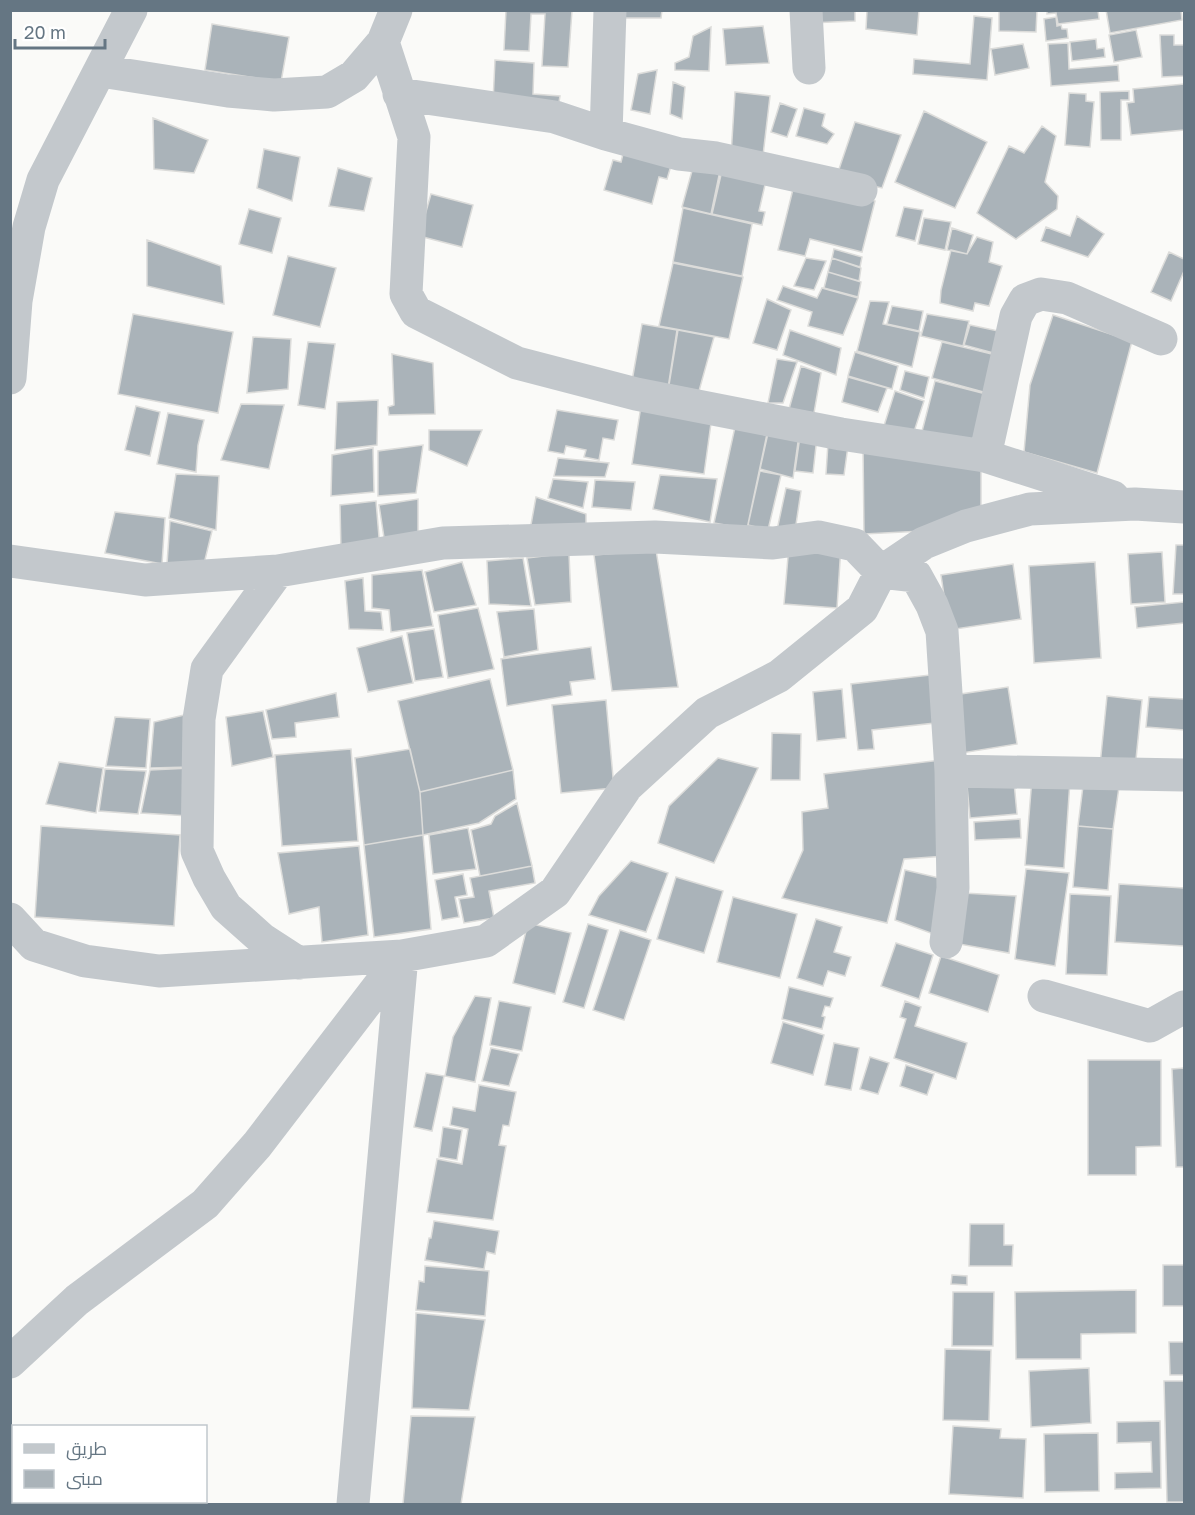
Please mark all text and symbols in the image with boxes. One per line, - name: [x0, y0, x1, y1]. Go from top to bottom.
- scale bar: [15, 12, 105, 50]
- text: 20 m: [24, 21, 66, 43]
- legend: [12, 1425, 207, 1503]
- text: طريق: [66, 1437, 107, 1461]
- text: مبنى: [66, 1467, 103, 1490]

